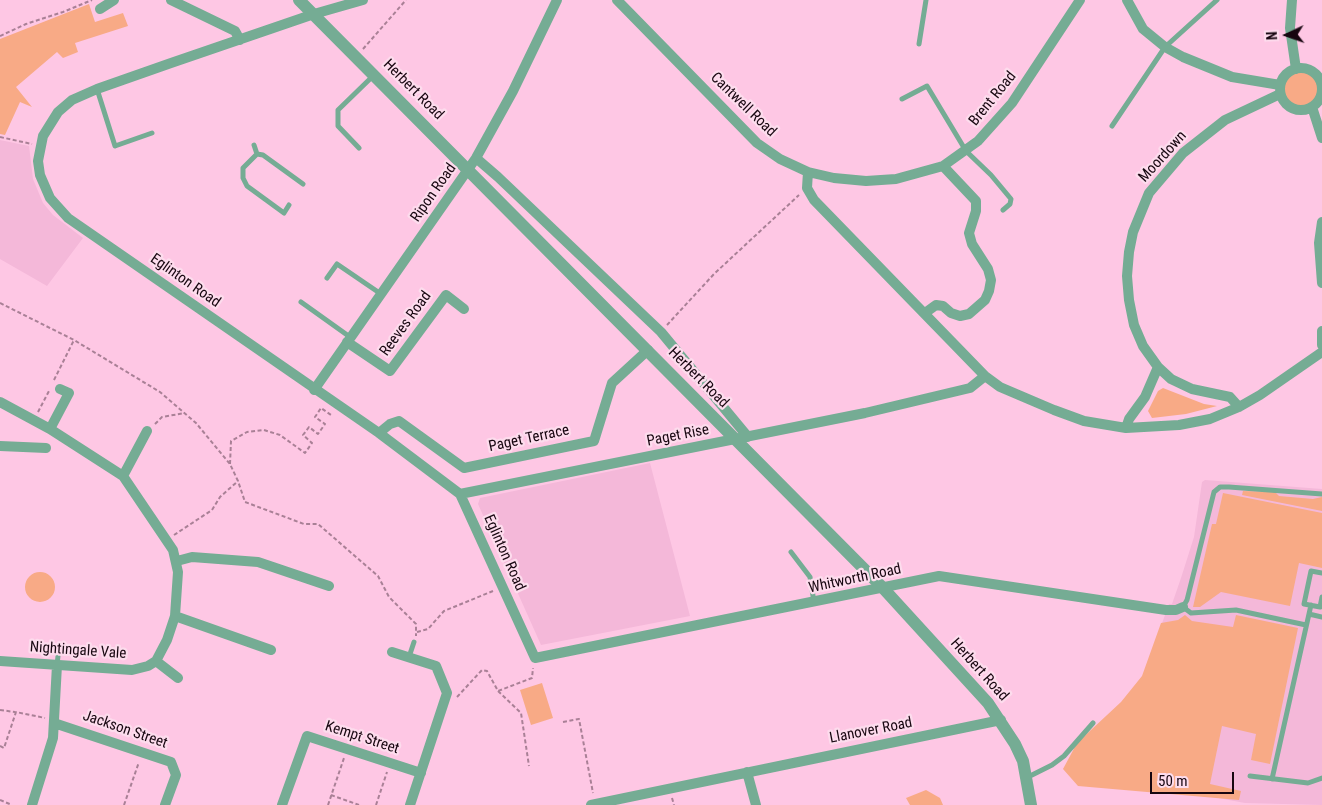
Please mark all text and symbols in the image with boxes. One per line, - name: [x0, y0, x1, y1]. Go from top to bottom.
- north arrow: [1262, 10, 1312, 60]
- text: N: [1264, 31, 1280, 40]
- street label: Herbert Road: [379, 56, 447, 124]
- street label: Brent Road: [966, 68, 1020, 130]
- street label: Cantwell Road: [706, 69, 780, 141]
- street label: Moordown: [1135, 128, 1191, 186]
- street label: Ripon Road: [407, 160, 461, 226]
- street label: Eglinton Road: [146, 250, 224, 312]
- street label: Reeves Road: [376, 288, 436, 360]
- street label: Herbert Road: [664, 344, 732, 412]
- street label: Paget Rise: [645, 421, 711, 451]
- street label: Paget Terrace: [487, 422, 571, 456]
- street label: Eglinton Road: [479, 512, 529, 594]
- street label: Whitworth Road: [807, 560, 903, 598]
- street label: Herbert Road: [946, 635, 1012, 705]
- street label: Nightingale Vale: [29, 639, 127, 663]
- street label: Jackson Street: [80, 707, 170, 753]
- street label: Llanover Road: [828, 714, 914, 748]
- street label: Kempt Street: [323, 718, 401, 758]
- scale bar: [1152, 762, 1236, 794]
- text: 50 m: [1158, 772, 1188, 790]

